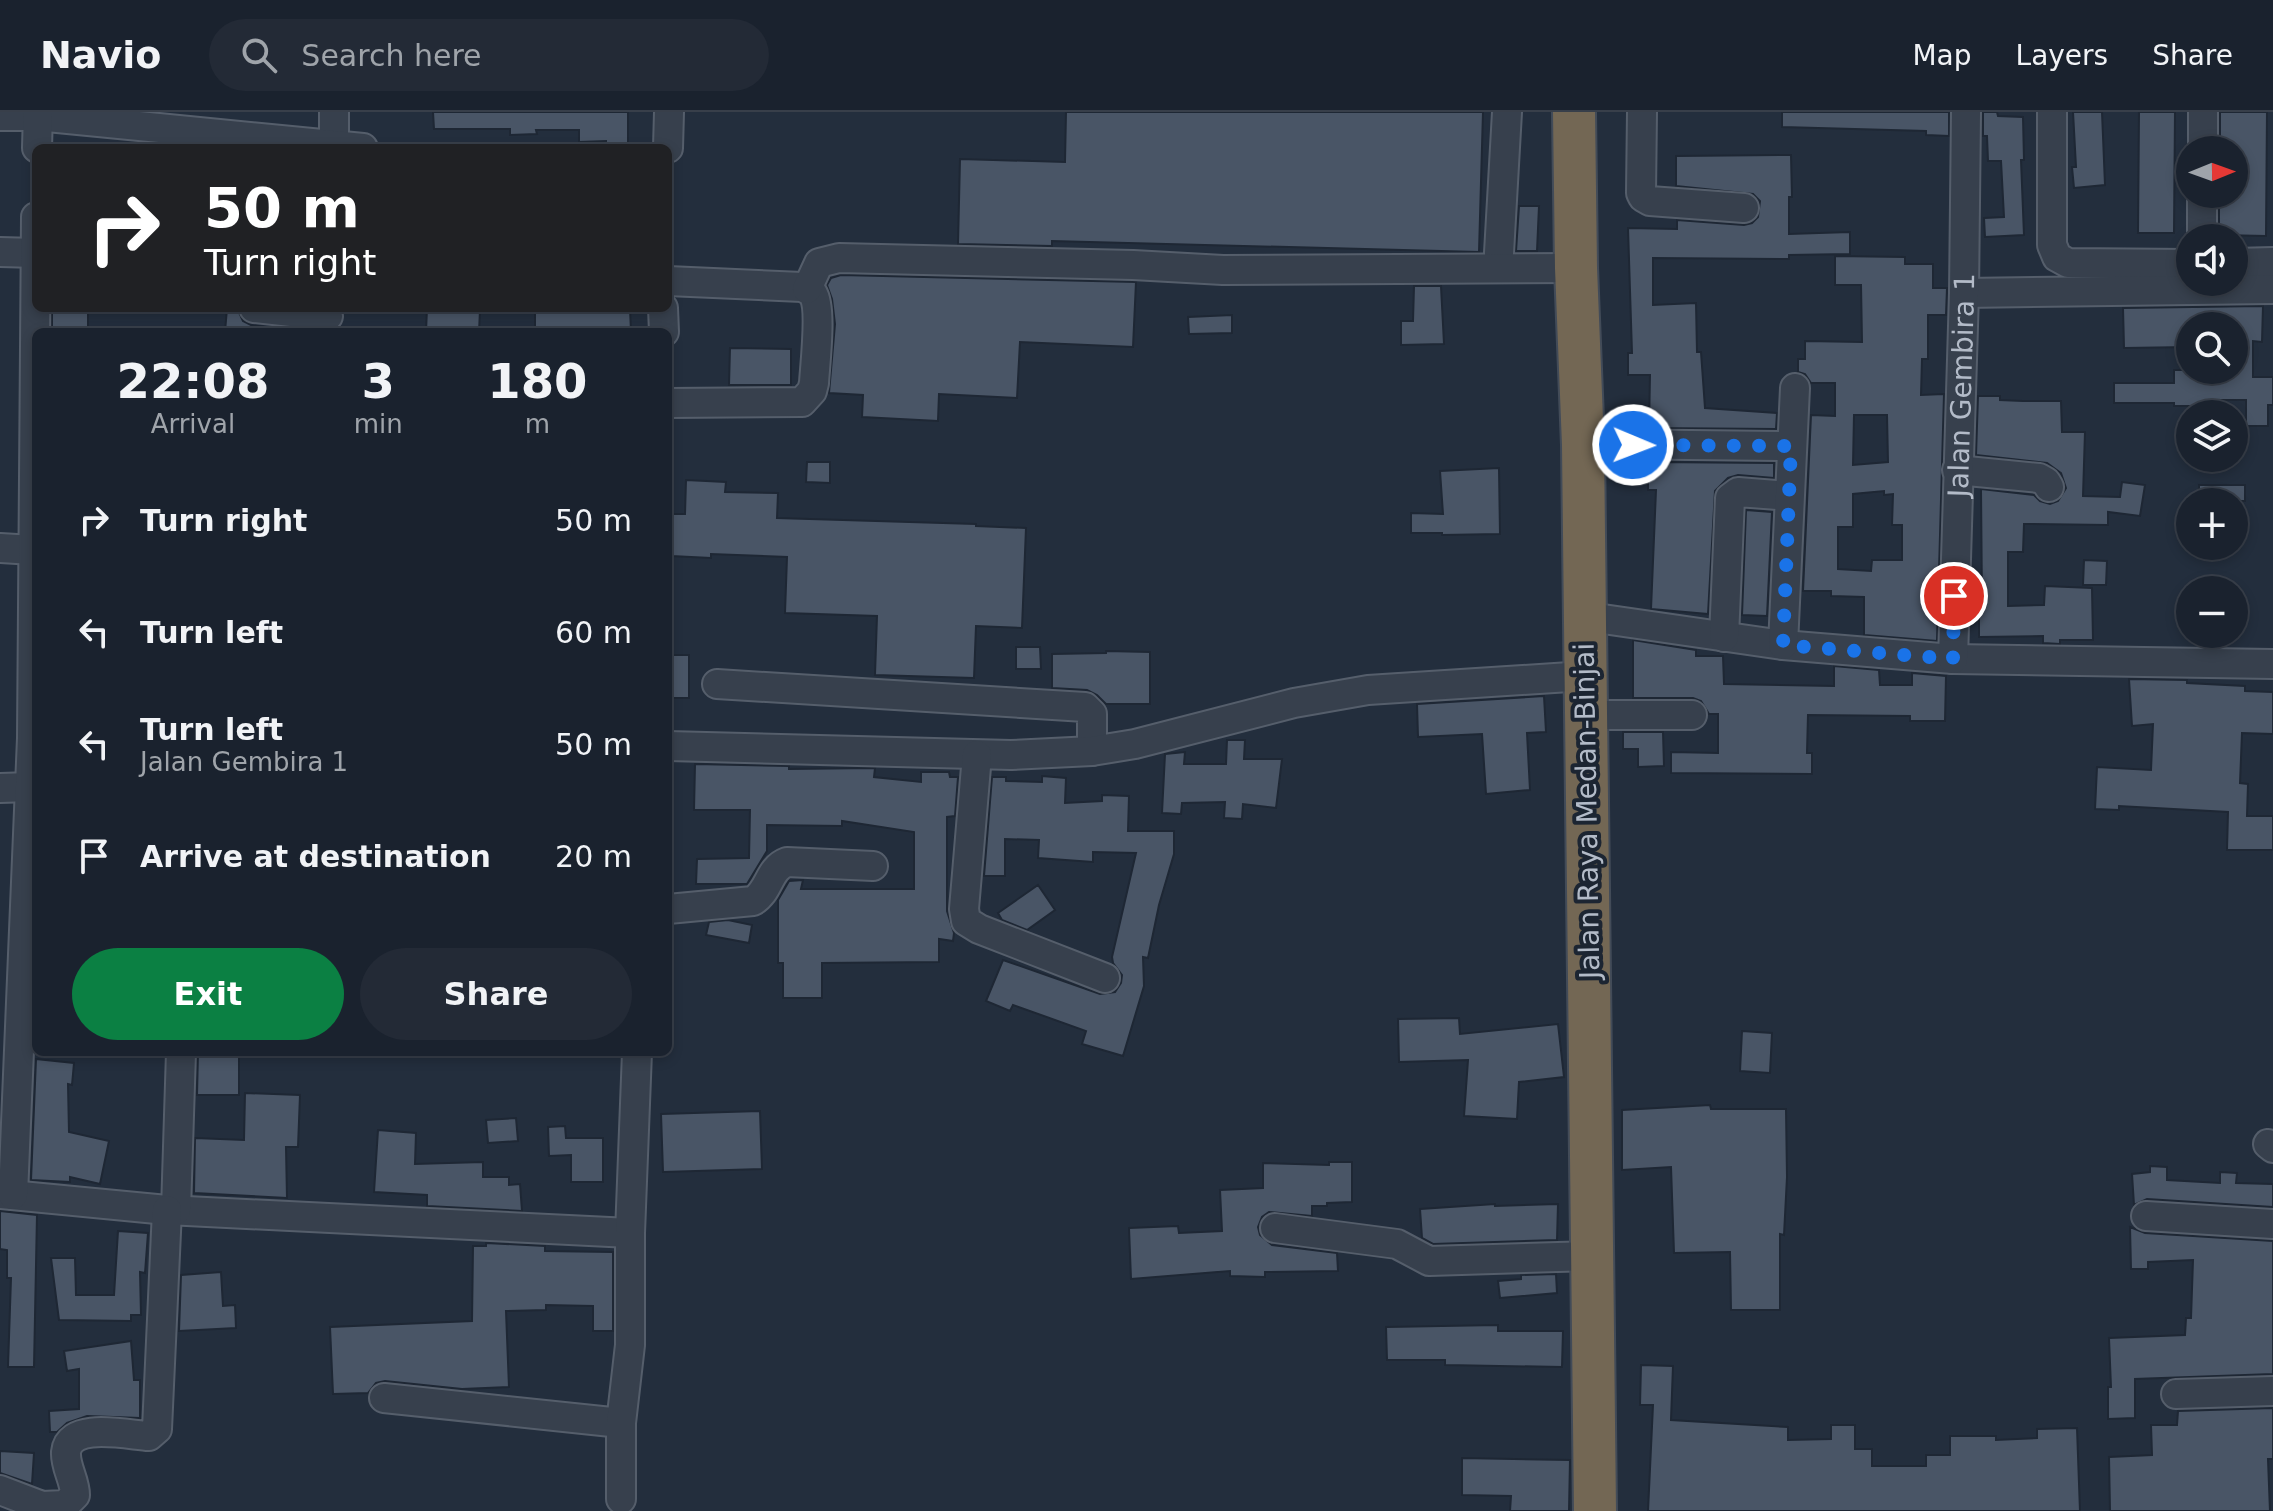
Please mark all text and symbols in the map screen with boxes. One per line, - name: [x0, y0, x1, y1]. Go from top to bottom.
- search box: [209, 19, 769, 91]
- text: Navio: [40, 33, 161, 77]
- icon: search: [237, 33, 281, 77]
- text: Search here: [301, 38, 482, 73]
- text: Map: [1912, 39, 1972, 72]
- text: Layers: [2016, 39, 2108, 72]
- text: Share: [2152, 39, 2233, 72]
- north arrow: [2176, 136, 2248, 208]
- map controls: [2176, 136, 2248, 648]
- text: 50 m: [204, 175, 360, 240]
- icon: right: [72, 176, 176, 280]
- button: sound: [2176, 224, 2248, 296]
- text: Turn right: [204, 242, 376, 283]
- street label: Jalan Gembira 1: [1941, 273, 1981, 500]
- button: search: [2176, 312, 2248, 384]
- text: 22:08: [116, 353, 269, 409]
- text: 3: [362, 353, 395, 409]
- text: 180: [487, 353, 587, 409]
- button: layers: [2176, 400, 2248, 472]
- position arrow: [1591, 403, 1675, 487]
- text: Arrival: [151, 409, 235, 439]
- text: min: [354, 409, 403, 439]
- text: m: [525, 409, 550, 439]
- button: +: [2176, 488, 2248, 560]
- icon: right: [72, 498, 116, 542]
- text: Turn right: [140, 503, 307, 538]
- text: 50 m: [555, 503, 632, 538]
- pin: [1920, 562, 1988, 630]
- icon: arrive: [1932, 574, 1976, 618]
- button: −: [2176, 576, 2248, 648]
- icon: left: [72, 610, 116, 654]
- text: Turn left: [140, 615, 283, 650]
- text: 60 m: [555, 615, 632, 650]
- street label: Jalan Raya Medan-Binjai: [1568, 643, 1606, 981]
- text: Turn left: [140, 712, 283, 747]
- icon: left: [72, 722, 116, 766]
- text: 50 m: [555, 727, 632, 762]
- text: Jalan Gembira 1: [140, 747, 348, 777]
- icon: arrive: [72, 834, 116, 878]
- text: Arrive at destination: [140, 839, 491, 874]
- text: 20 m: [555, 839, 632, 874]
- button: Exit: [72, 948, 344, 1040]
- button: Share: [360, 948, 632, 1040]

